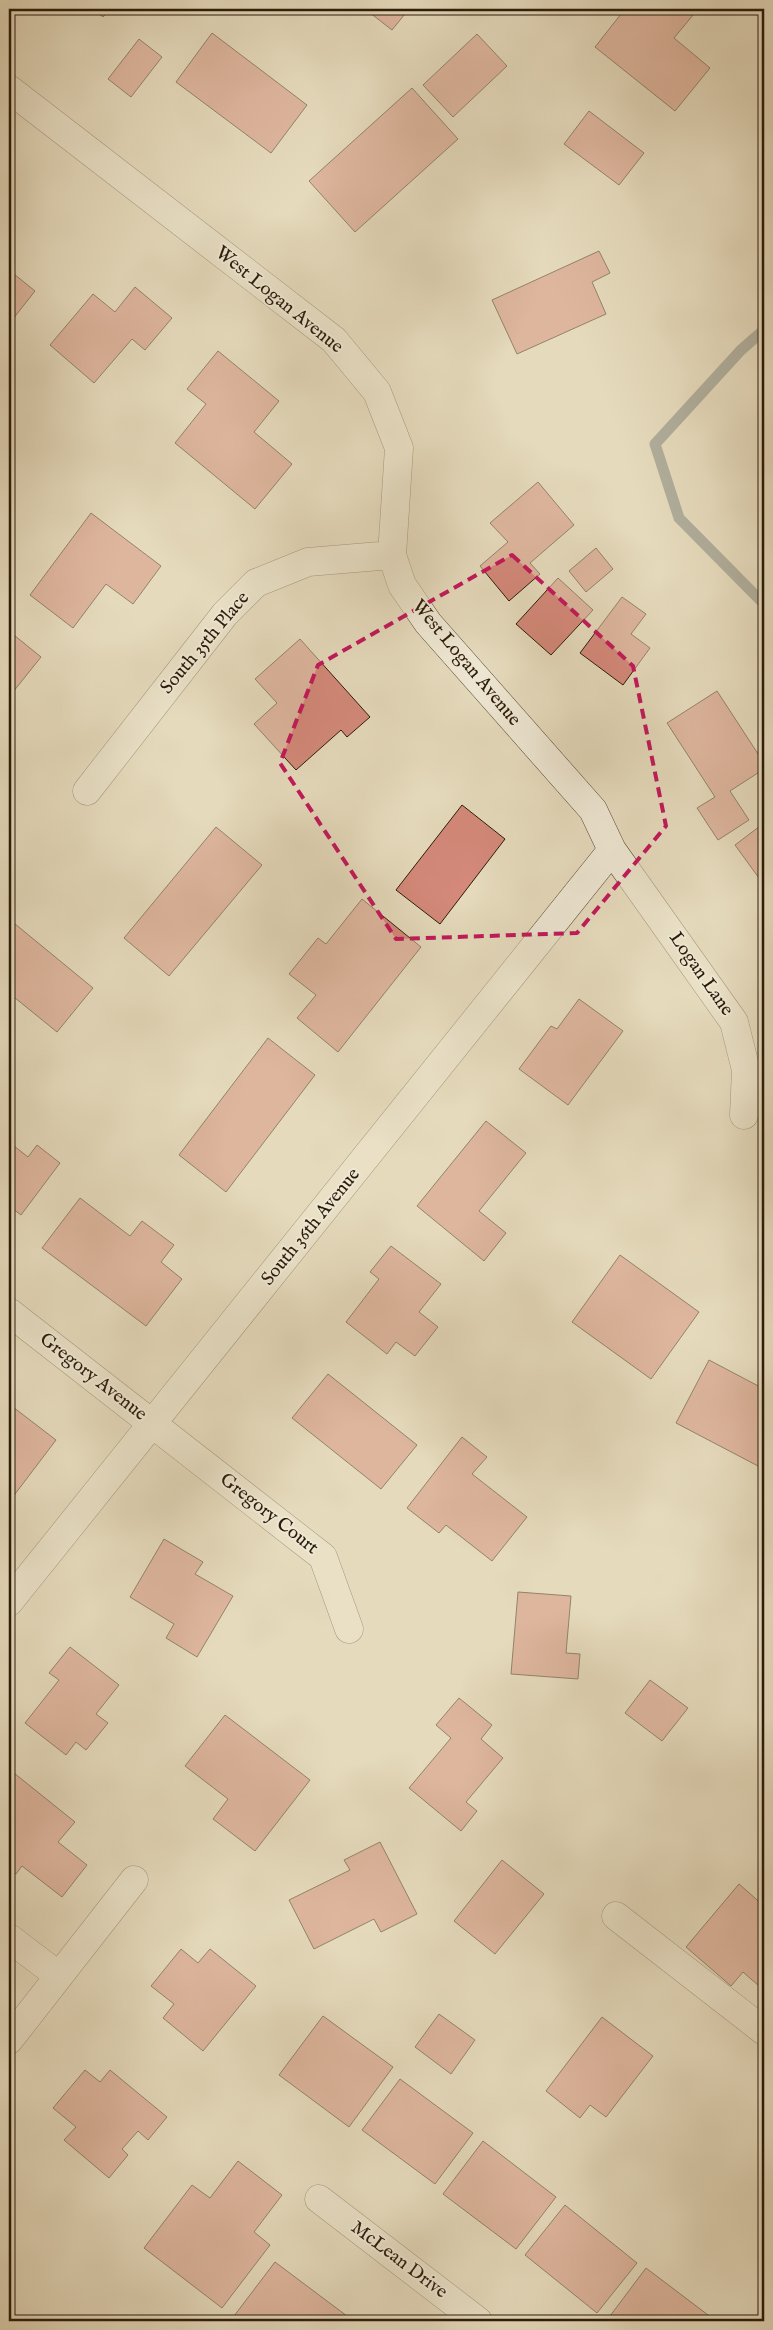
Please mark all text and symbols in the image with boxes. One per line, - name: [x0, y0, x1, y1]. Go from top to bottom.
- street label: West Logan Avenue: [210, 241, 348, 359]
- street label: South 35th Place: [155, 587, 255, 699]
- street label: West Logan Avenue: [406, 595, 526, 731]
- street label: Logan Lane: [663, 927, 739, 1021]
- street label: South 36th Avenue: [256, 1163, 366, 1291]
- street label: Gregory Avenue: [34, 1328, 152, 1427]
- street label: Gregory Court: [215, 1468, 324, 1560]
- street label: McLean Drive: [346, 2216, 452, 2304]

